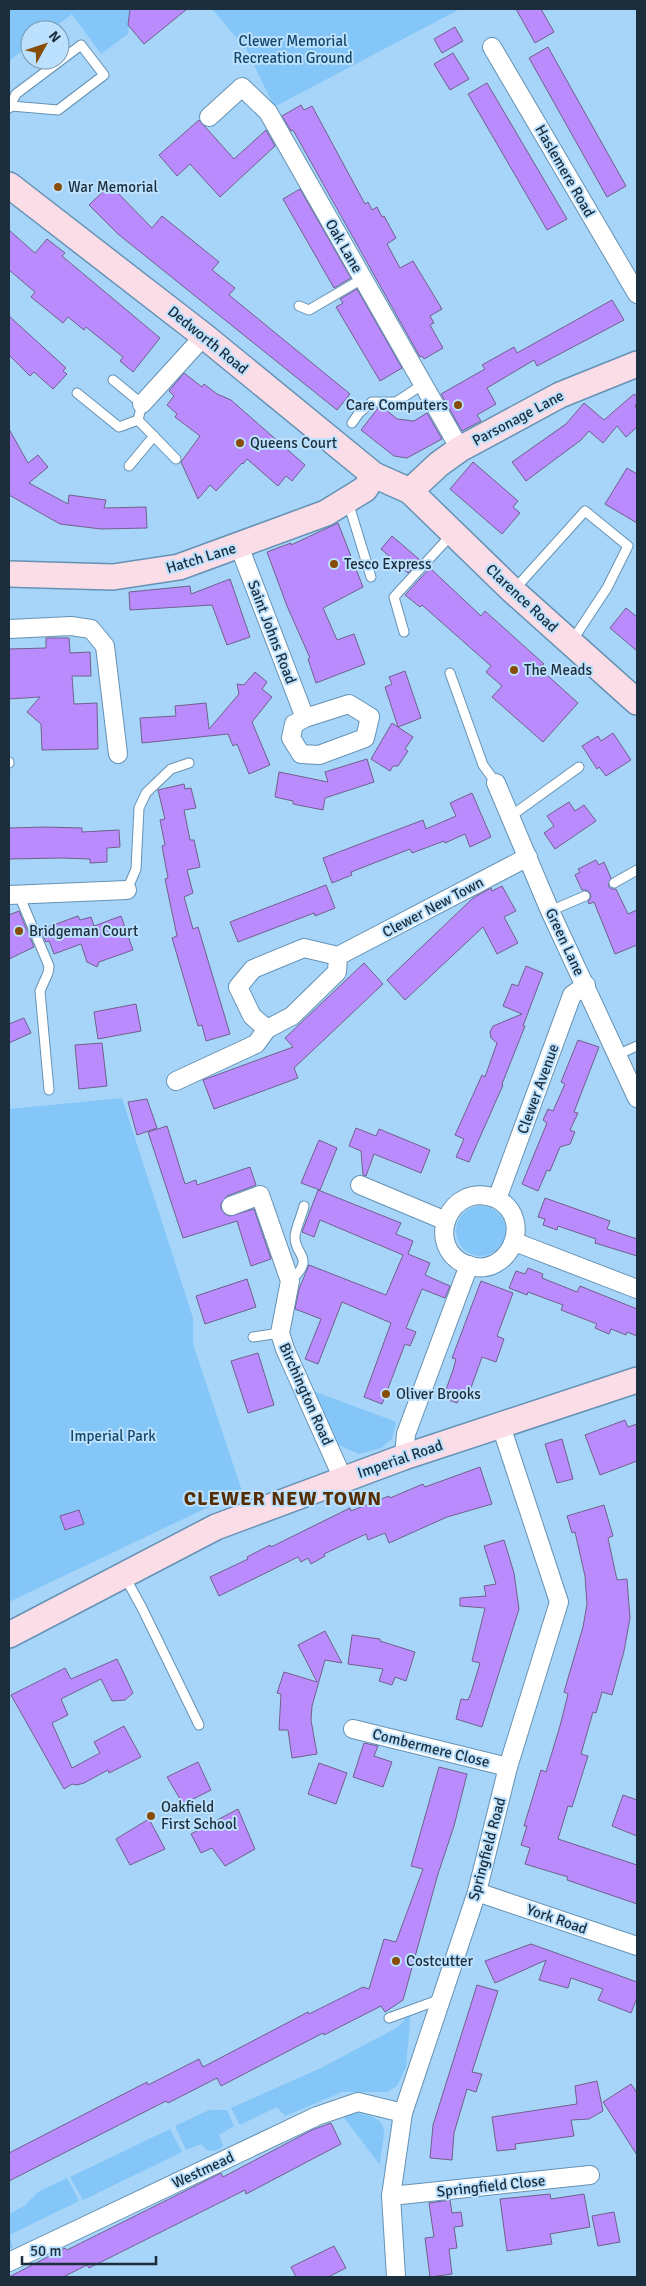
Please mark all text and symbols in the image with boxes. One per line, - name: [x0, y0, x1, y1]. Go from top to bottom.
- north arrow: [20, 20, 70, 70]
- text: N: [45, 28, 64, 46]
- park label: Clewer Memorial Recreation Ground: [233, 32, 353, 67]
- street label: Haslemere Road: [531, 122, 599, 220]
- place label: War Memorial: [68, 178, 158, 196]
- marker: War Memorial: [52, 181, 64, 193]
- street label: Oak Lane: [321, 216, 367, 276]
- street label: Dedworth Road: [164, 302, 252, 378]
- street label: Parsonage Lane: [469, 386, 567, 450]
- place label: Care Computers: [346, 396, 448, 414]
- marker: Care Computers: [452, 399, 464, 411]
- place label: Queens Court: [250, 434, 337, 452]
- marker: Queens Court: [234, 437, 246, 449]
- street label: Hatch Lane: [164, 539, 238, 577]
- place label: Tesco Express: [344, 555, 432, 573]
- marker: Tesco Express: [328, 558, 340, 570]
- street label: Clarence Road: [482, 560, 562, 636]
- street label: Saint Johns Road: [244, 578, 300, 686]
- place label: The Meads: [524, 661, 592, 679]
- marker: The Meads: [508, 664, 520, 676]
- street label: Clewer New Town: [379, 873, 487, 941]
- street label: Green Lane: [542, 905, 588, 979]
- place label: Bridgeman Court: [29, 922, 138, 940]
- marker: Bridgeman Court: [13, 925, 25, 937]
- street label: Clewer Avenue: [513, 1042, 563, 1136]
- street label: Birchington Road: [275, 1340, 337, 1448]
- place label: Oliver Brooks: [396, 1385, 481, 1403]
- marker: Oliver Brooks: [380, 1388, 392, 1400]
- park label: Imperial Park: [70, 1427, 156, 1445]
- street label: Imperial Road: [355, 1436, 445, 1482]
- district label: CLEWER NEW TOWN: [184, 1486, 382, 1511]
- street label: Combermere Close: [370, 1725, 492, 1771]
- street label: Springfield Road: [465, 1795, 509, 1903]
- place label: Oakfield First School: [161, 1798, 237, 1833]
- marker: Oakfield First School: [145, 1810, 157, 1822]
- street label: York Road: [524, 1900, 590, 1938]
- place label: Costcutter: [406, 1952, 474, 1970]
- marker: Costcutter: [390, 1955, 402, 1967]
- street label: Westmead: [169, 2148, 237, 2192]
- street label: Springfield Close: [436, 2171, 546, 2201]
- scale bar: [22, 2234, 156, 2266]
- text: 50 m: [30, 2242, 61, 2260]

